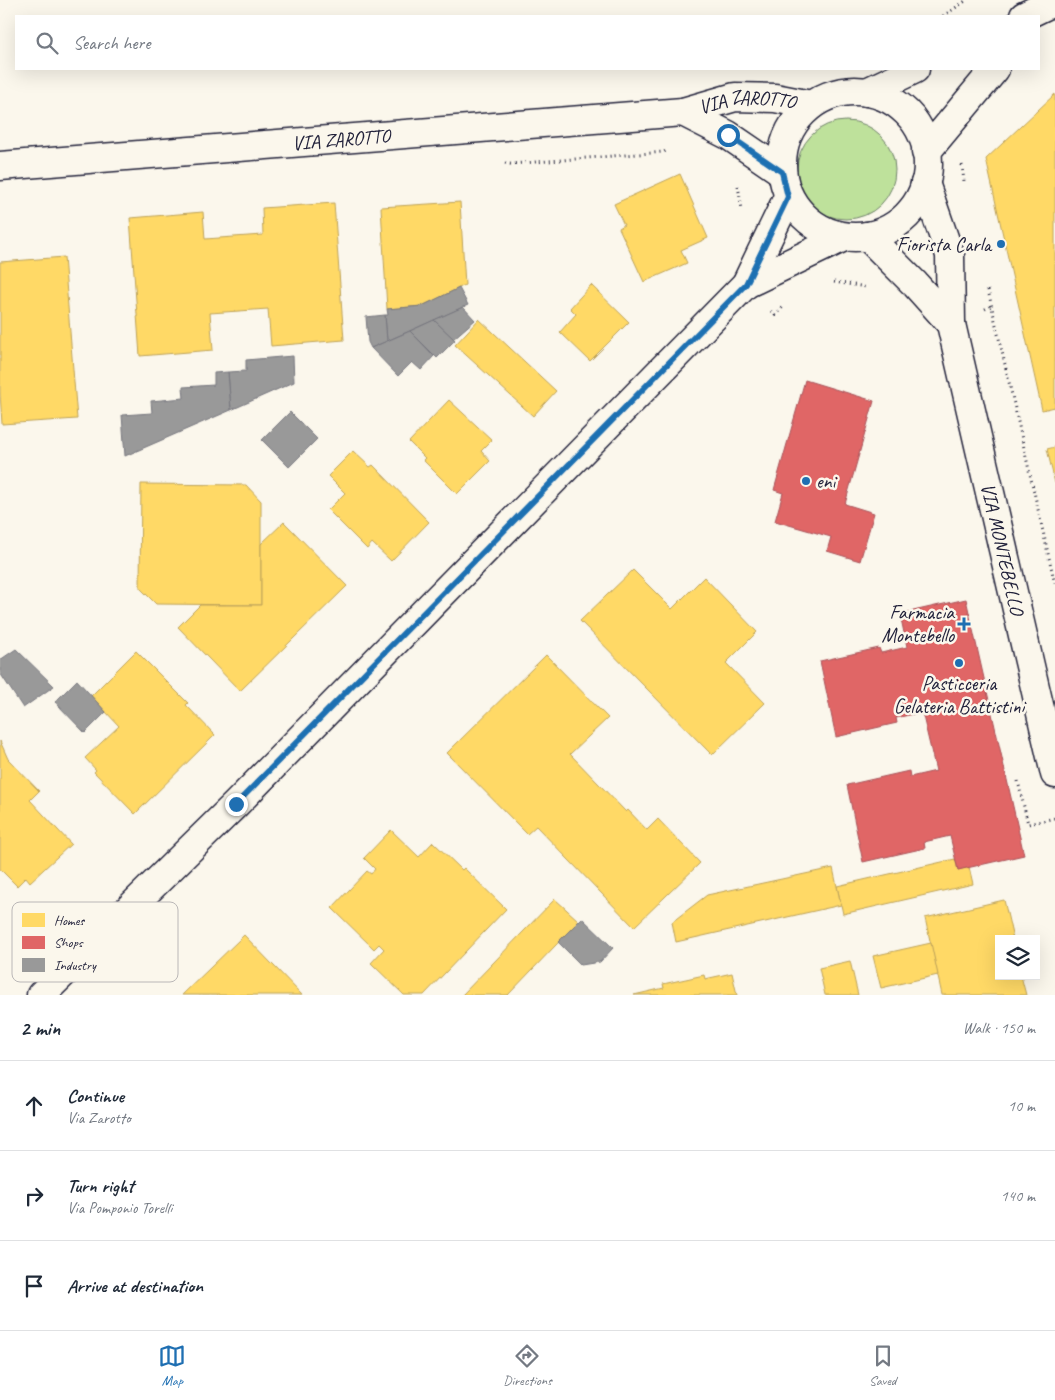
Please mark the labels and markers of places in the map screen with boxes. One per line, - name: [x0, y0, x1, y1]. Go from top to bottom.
- place label: Fiorista Carla: [897, 232, 993, 257]
- marker: Fiorista Carla: [995, 238, 1007, 250]
- place label: eni: [816, 469, 838, 494]
- marker: eni: [800, 475, 812, 487]
- place label: Farmacia Montebello: [881, 600, 955, 648]
- marker: Farmacia Montebello: [958, 618, 970, 630]
- marker: Pasticceria Gelateria Battistini: [953, 657, 965, 669]
- place label: Pasticceria Gelateria Battistini: [894, 671, 1026, 719]

